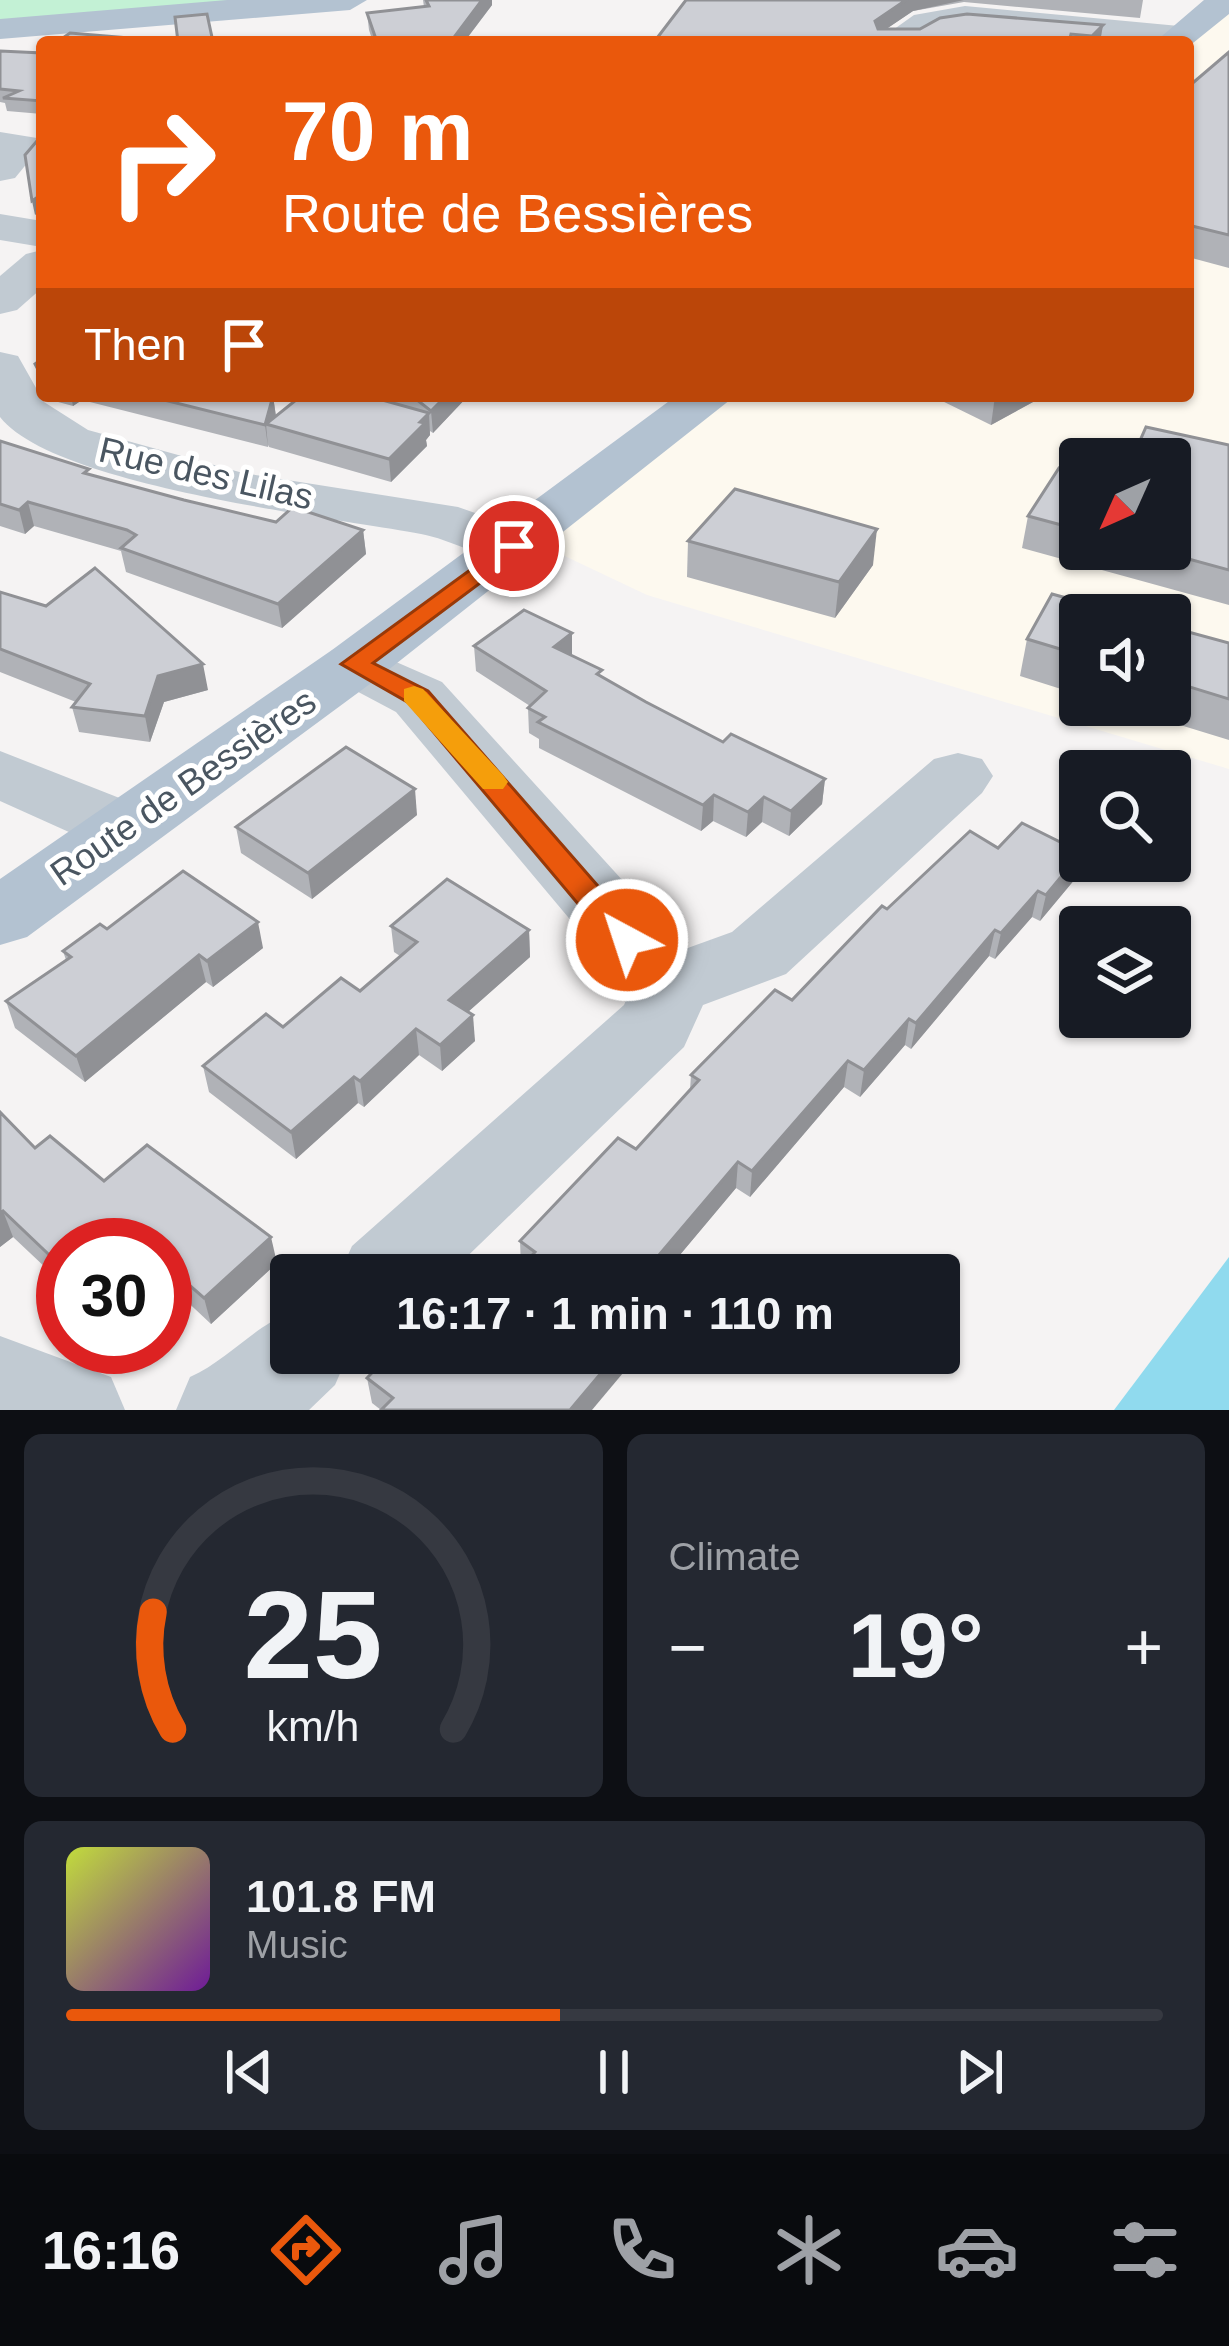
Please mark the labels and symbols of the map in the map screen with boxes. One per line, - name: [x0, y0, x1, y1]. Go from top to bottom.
- street label: Rue des Lilas: [95, 428, 317, 518]
- north arrow: [1059, 438, 1191, 570]
- pin: [463, 495, 565, 597]
- street label: Route de Bessières: [43, 680, 323, 894]
- position arrow: [564, 877, 690, 1003]
- speed limit sign: 30: [36, 1218, 192, 1374]

